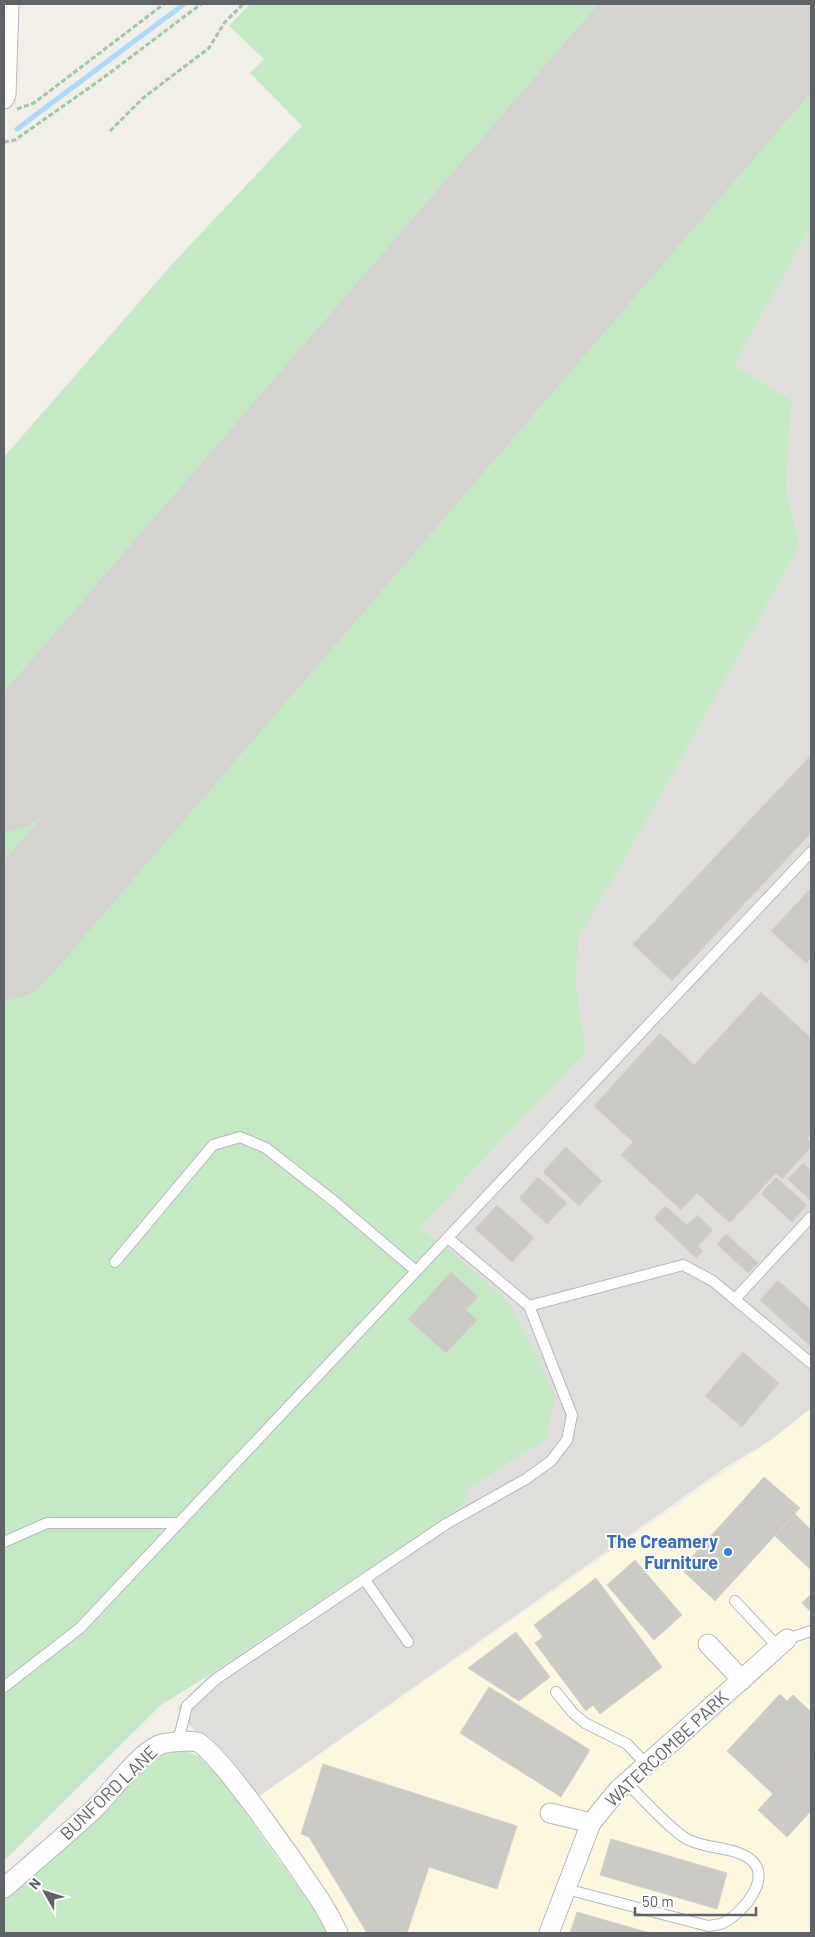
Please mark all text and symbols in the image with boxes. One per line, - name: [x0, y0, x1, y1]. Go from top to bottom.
- place label: The Creamery Furniture: [606, 1530, 718, 1573]
- marker: The Creamery Furniture: [722, 1546, 734, 1558]
- street label: WATERCOMBE PARK: [600, 1686, 732, 1811]
- street label: BUNFORD LANE: [55, 1740, 162, 1844]
- north arrow: [20, 1867, 70, 1917]
- text: N: [25, 1875, 44, 1892]
- scale bar: [635, 1884, 756, 1916]
- text: 50 m: [642, 1892, 674, 1910]

